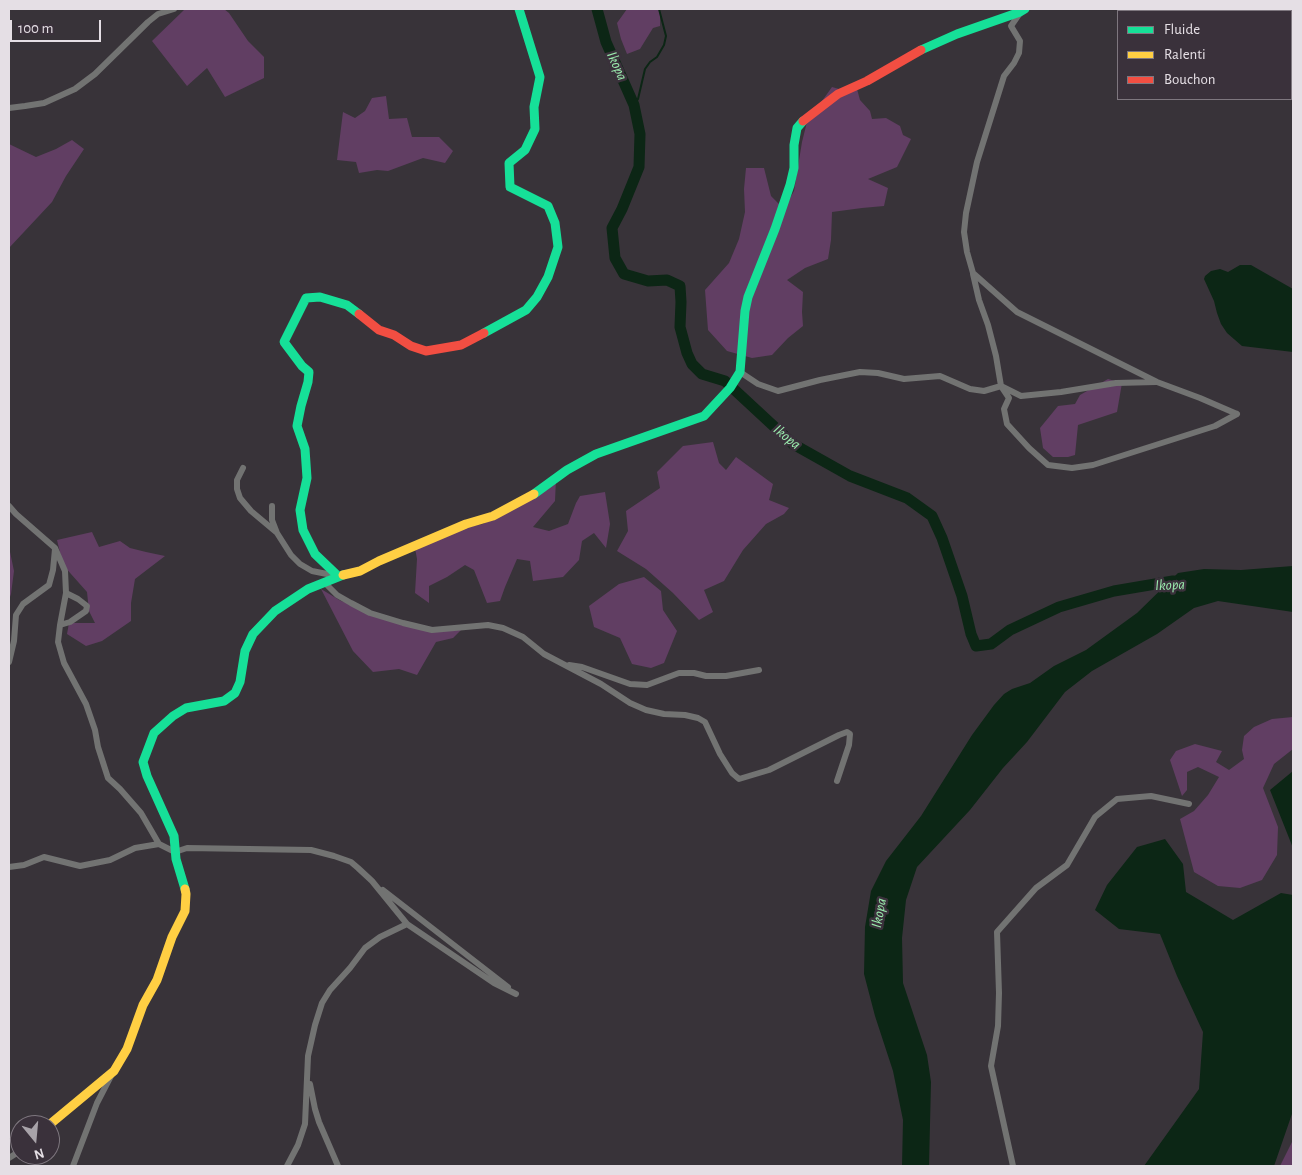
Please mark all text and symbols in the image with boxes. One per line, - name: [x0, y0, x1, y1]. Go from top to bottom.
- scale bar: [12, 10, 104, 42]
- legend: [1117, 10, 1292, 100]
- text: 100 m: [18, 21, 53, 36]
- text: Fluide: [1164, 22, 1200, 37]
- text: Ralenti: [1164, 47, 1206, 62]
- water label: Ikopa: [603, 49, 631, 83]
- text: Bouchon: [1164, 72, 1215, 87]
- water label: Ikopa: [770, 421, 804, 453]
- water label: Ikopa: [1155, 575, 1185, 595]
- water label: Ikopa: [868, 897, 890, 929]
- north arrow: [10, 1115, 60, 1165]
- text: N: [32, 1145, 46, 1162]

